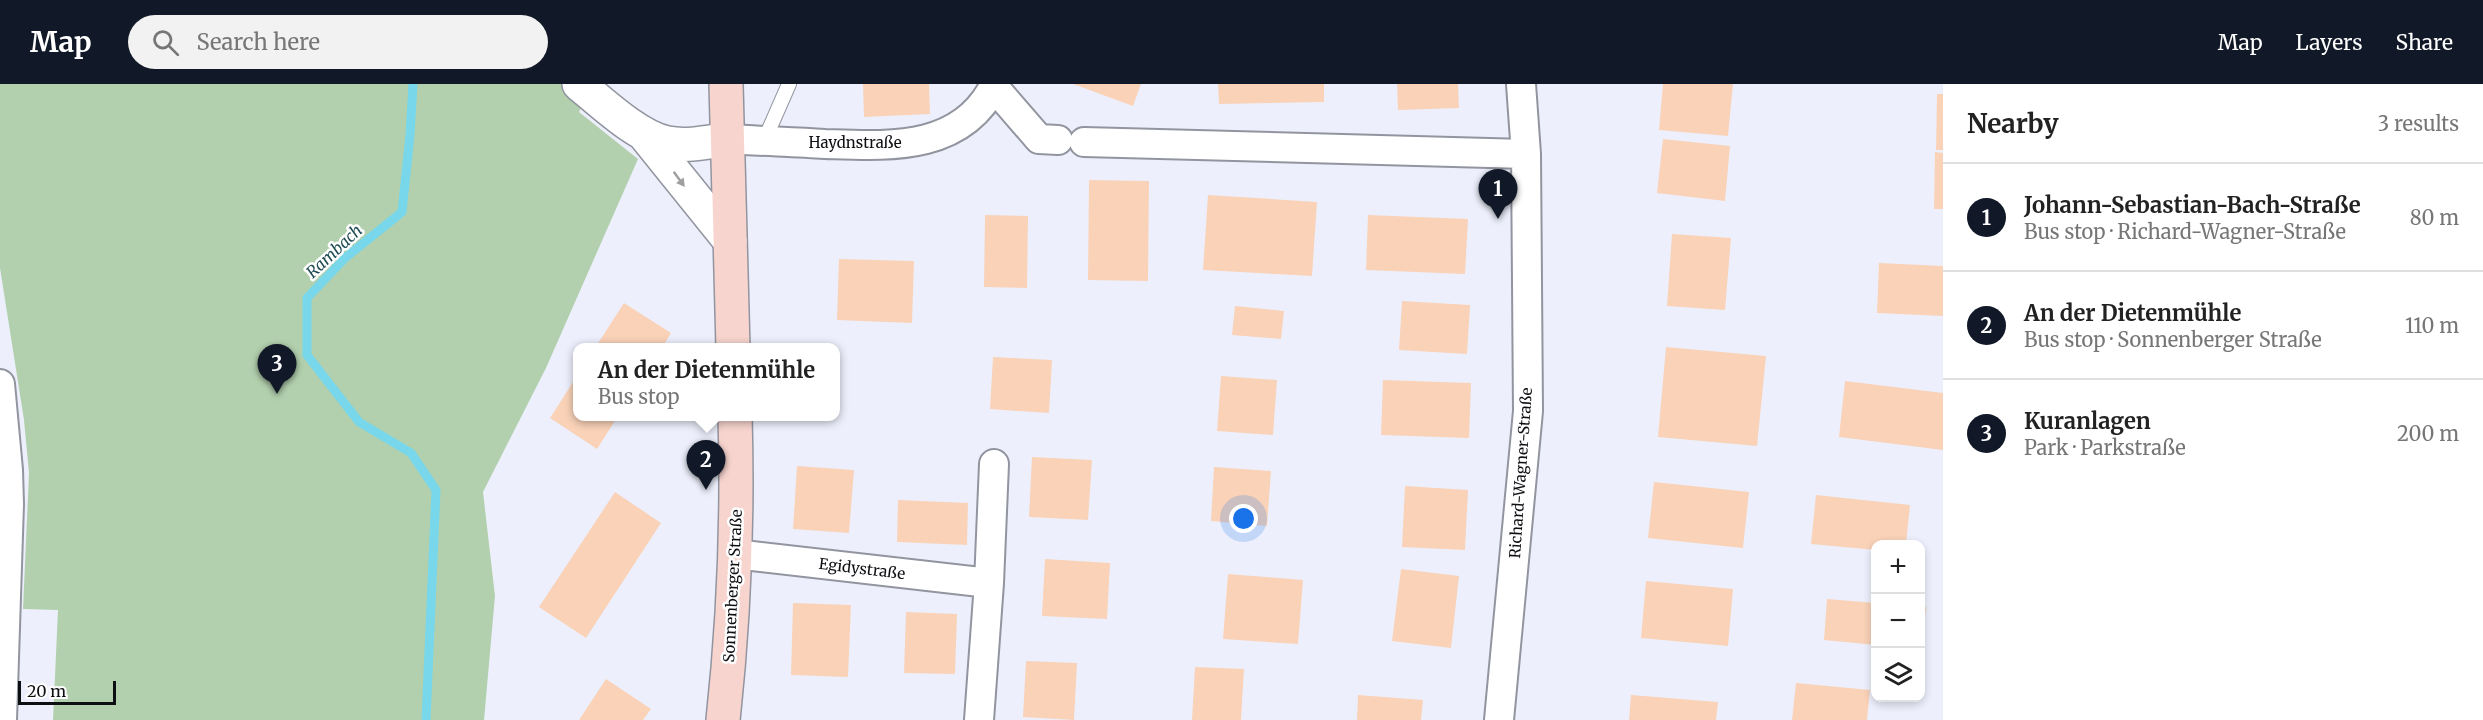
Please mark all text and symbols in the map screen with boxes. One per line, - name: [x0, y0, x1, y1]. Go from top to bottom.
- search box: [128, 15, 548, 69]
- text: Map: [30, 24, 92, 60]
- icon: search: [149, 26, 182, 59]
- text: Search here: [197, 28, 320, 56]
- text: Map: [2218, 29, 2263, 56]
- text: Layers: [2296, 29, 2363, 56]
- text: Share: [2396, 29, 2453, 56]
- text: Nearby: [1967, 107, 2059, 140]
- text: 3 results: [2378, 111, 2459, 136]
- street label: Haydnstraße: [808, 133, 902, 152]
- one-way arrow: [673, 170, 685, 186]
- pin: 1: [1478, 170, 1518, 219]
- text: Johann-Sebastian-Bach-Straße: [2024, 191, 2361, 219]
- text: 1: [1982, 205, 1991, 230]
- text: 80 m: [2410, 205, 2459, 230]
- text: Bus stop · Richard-Wagner-Straße: [2024, 219, 2346, 244]
- water label: Rambach: [302, 220, 366, 282]
- text: An der Dietenmühle: [2024, 299, 2241, 327]
- text: 2: [1981, 313, 1992, 338]
- text: 110 m: [2405, 313, 2459, 338]
- text: Bus stop · Sonnenberger Straße: [2024, 327, 2322, 352]
- popup: [573, 343, 840, 421]
- pin: 3: [258, 344, 296, 394]
- text: An der Dietenmühle: [598, 356, 815, 384]
- text: Bus stop: [598, 384, 679, 409]
- street label: Richard-Wagner-Straße: [1505, 387, 1536, 559]
- text: Kuranlagen: [2024, 407, 2151, 435]
- text: 3: [1981, 421, 1992, 446]
- text: 200 m: [2397, 421, 2459, 446]
- text: Park · Parkstraße: [2024, 435, 2186, 460]
- pin: 2: [686, 440, 726, 490]
- your location: [1229, 504, 1258, 533]
- street label: Sonnenberger Straße: [719, 509, 746, 663]
- map controls: [1871, 540, 1925, 702]
- button: +: [1871, 540, 1925, 594]
- street label: Egidystraße: [818, 554, 906, 583]
- button: −: [1871, 594, 1925, 648]
- button: layers: [1871, 648, 1925, 702]
- scale bar: [18, 678, 116, 706]
- text: 20 m: [27, 681, 66, 701]

